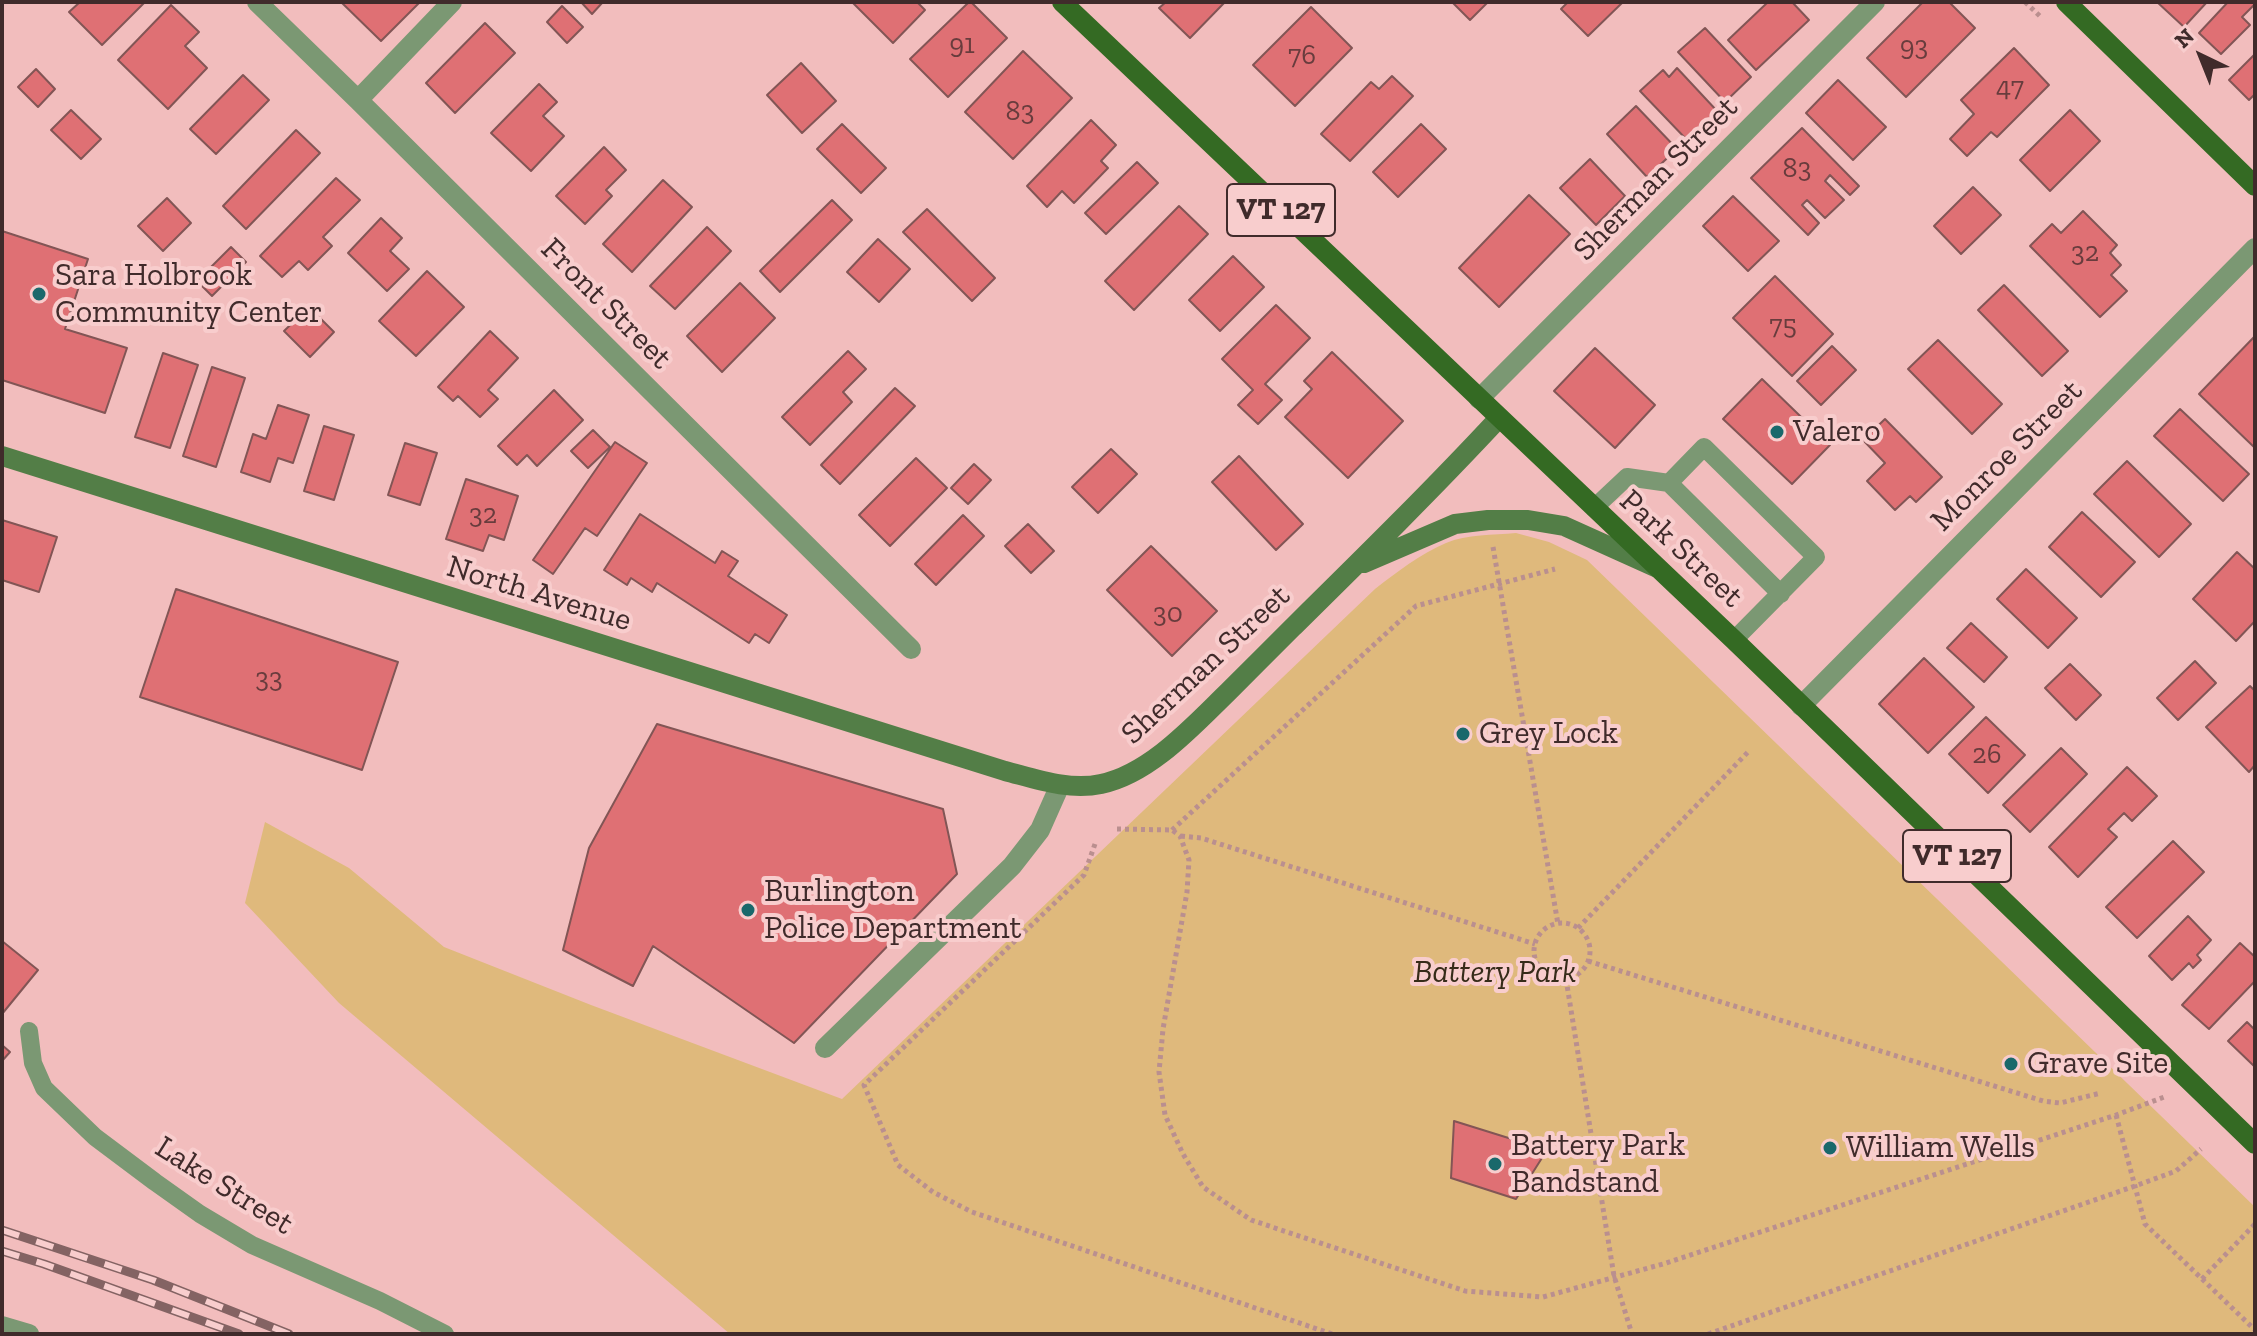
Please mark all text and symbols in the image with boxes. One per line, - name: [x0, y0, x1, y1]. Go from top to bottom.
- north arrow: [2161, 16, 2241, 96]
- text: N: [2169, 23, 2200, 54]
- house number: 91: [949, 28, 975, 62]
- house number: 93: [1900, 30, 1928, 64]
- house number: 76: [1288, 39, 1316, 73]
- house number: 47: [1996, 71, 2024, 105]
- street label: Sherman Street: [1566, 89, 1746, 269]
- house number: 83: [1006, 95, 1034, 129]
- house number: 83: [1783, 152, 1811, 186]
- road number: VT 127: [1227, 184, 1335, 236]
- street label: Front Street: [532, 230, 680, 378]
- house number: 32: [2071, 236, 2099, 270]
- place label: Sara Holbrook Community Center: [55, 257, 322, 332]
- marker: Sara Holbrook Community Center: [30, 285, 48, 303]
- house number: 75: [1769, 309, 1797, 343]
- street label: Monroe Street: [1923, 372, 2091, 540]
- place label: Valero: [1793, 413, 1881, 451]
- marker: Valero: [1768, 423, 1786, 441]
- street label: Park Street: [1611, 482, 1751, 616]
- house number: 32: [469, 498, 497, 532]
- street label: North Avenue: [442, 548, 636, 640]
- street label: Sherman Street: [1114, 577, 1298, 753]
- house number: 30: [1153, 597, 1183, 631]
- house number: 33: [255, 662, 283, 696]
- place label: Grey Lock: [1479, 715, 1618, 753]
- marker: Grey Lock: [1454, 725, 1472, 743]
- house number: 26: [1972, 738, 2002, 772]
- road number: VT 127: [1903, 830, 2011, 882]
- place label: Burlington Police Department: [764, 873, 1021, 948]
- marker: Burlington Police Department: [739, 901, 757, 919]
- park label: Battery Park: [1414, 954, 1576, 992]
- place label: Grave Site: [2027, 1045, 2168, 1083]
- marker: Grave Site: [2002, 1055, 2020, 1073]
- place label: Battery Park Bandstand: [1511, 1127, 1685, 1202]
- street label: Lake Street: [148, 1128, 300, 1244]
- place label: William Wells: [1846, 1129, 2035, 1167]
- marker: William Wells: [1821, 1139, 1839, 1157]
- marker: Battery Park Bandstand: [1486, 1155, 1504, 1173]

